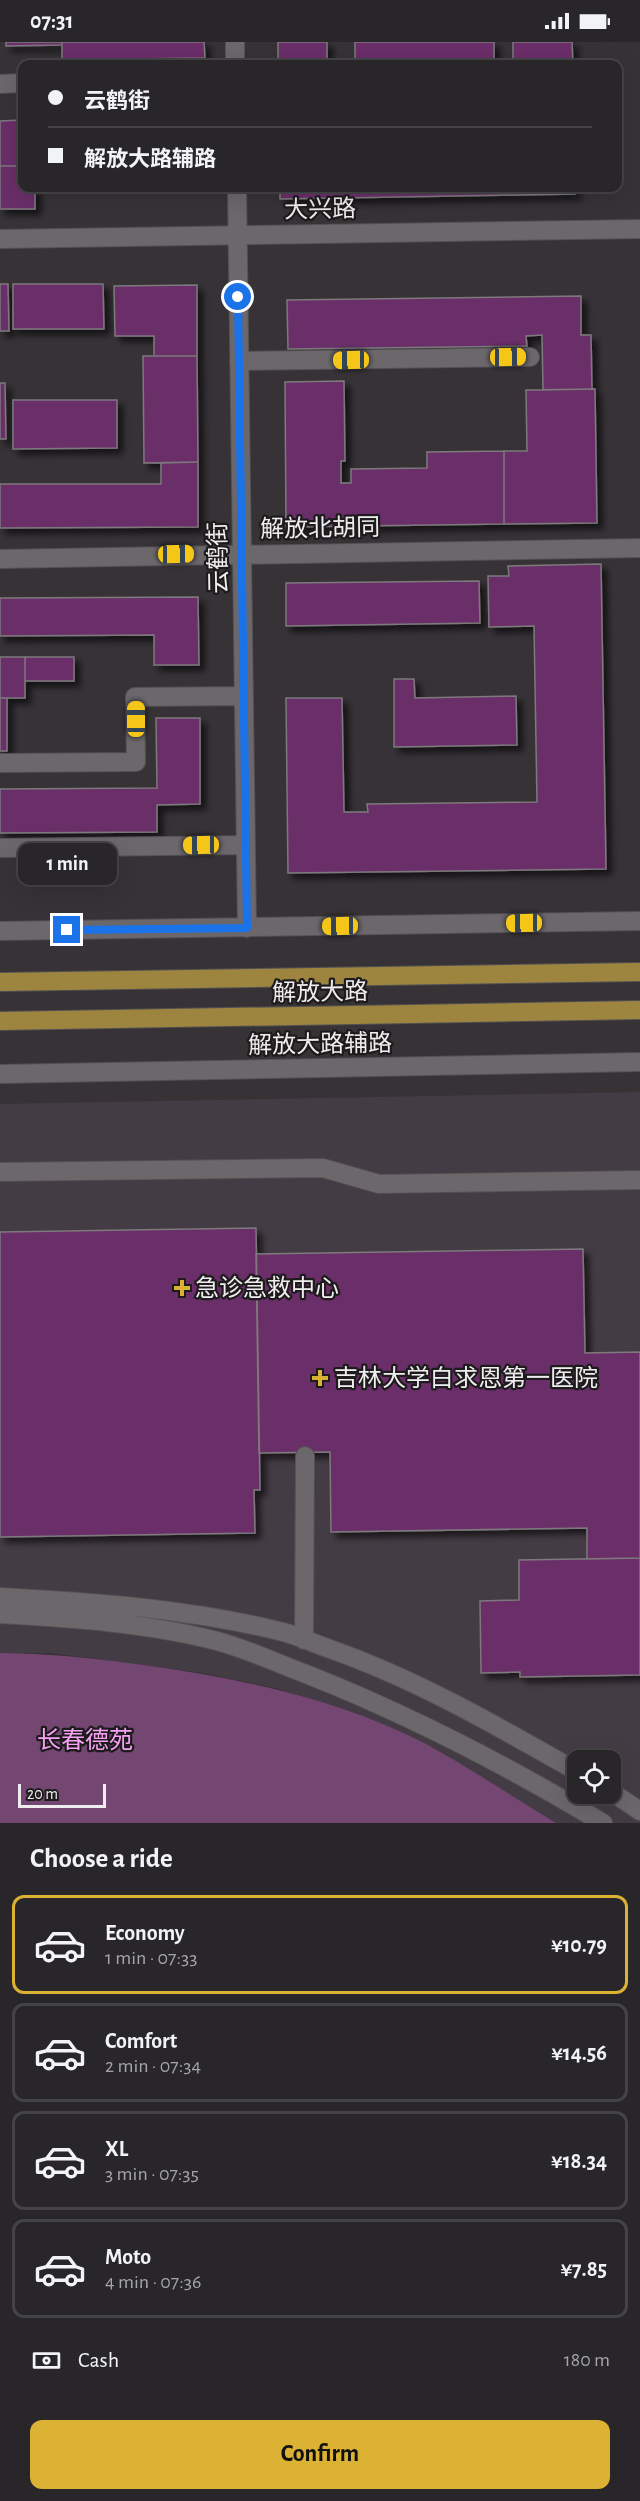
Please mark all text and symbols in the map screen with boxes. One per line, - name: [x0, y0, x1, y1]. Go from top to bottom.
- text: 07:31: [30, 10, 73, 32]
- text: 云鹤街: [84, 90, 150, 112]
- text: 解放大路辅路: [84, 148, 216, 170]
- street label: 大兴路: [284, 195, 356, 223]
- route start: [224, 283, 251, 310]
- car: [490, 348, 526, 366]
- car: [333, 351, 369, 369]
- street label: 解放北胡同: [260, 514, 380, 542]
- street label: 云鹤街: [204, 522, 232, 594]
- car: [158, 545, 194, 563]
- car: [127, 701, 145, 737]
- car: [183, 836, 219, 854]
- callout: 1 min: [17, 843, 116, 885]
- text: 1 min: [46, 854, 89, 874]
- car: [506, 914, 542, 932]
- route end: [53, 916, 80, 943]
- car: [322, 917, 358, 935]
- street label: 解放大路: [272, 978, 368, 1006]
- street label: 解放大路辅路: [248, 1030, 392, 1058]
- place label: 急诊急救中心: [195, 1275, 339, 1301]
- marker: 急诊急救中心: [173, 1279, 191, 1297]
- place label: 吉林大学白求恩第一医院: [334, 1365, 598, 1391]
- marker: 吉林大学白求恩第一医院: [311, 1369, 329, 1387]
- park label: 长春德苑: [37, 1727, 133, 1753]
- map controls: [567, 1750, 621, 1804]
- button: locate: [567, 1750, 621, 1804]
- scale bar: [18, 1781, 106, 1808]
- text: 20 m: [27, 1786, 58, 1802]
- text: Choose a ride: [30, 1845, 173, 1872]
- icon: car: [33, 1918, 87, 1972]
- text: Economy: [105, 1922, 185, 1944]
- text: ¥10.79: [551, 1934, 607, 1956]
- text: 1 min · 07:33: [105, 1948, 197, 1968]
- icon: car: [33, 2026, 87, 2080]
- text: Comfort: [105, 2030, 177, 2052]
- text: ¥14.56: [551, 2042, 607, 2064]
- text: 2 min · 07:34: [105, 2056, 201, 2076]
- icon: car: [33, 2134, 87, 2188]
- text: XL: [105, 2138, 128, 2160]
- text: ¥18.34: [551, 2150, 607, 2172]
- text: 3 min · 07:35: [105, 2164, 199, 2184]
- icon: car: [33, 2242, 87, 2296]
- text: Moto: [105, 2246, 151, 2268]
- text: ¥7.85: [561, 2258, 607, 2280]
- text: 4 min · 07:36: [105, 2272, 201, 2292]
- icon: cash: [30, 2344, 63, 2377]
- text: Cash: [78, 2349, 119, 2371]
- text: 180 m: [564, 2350, 610, 2370]
- button: Confirm: [30, 2420, 610, 2489]

